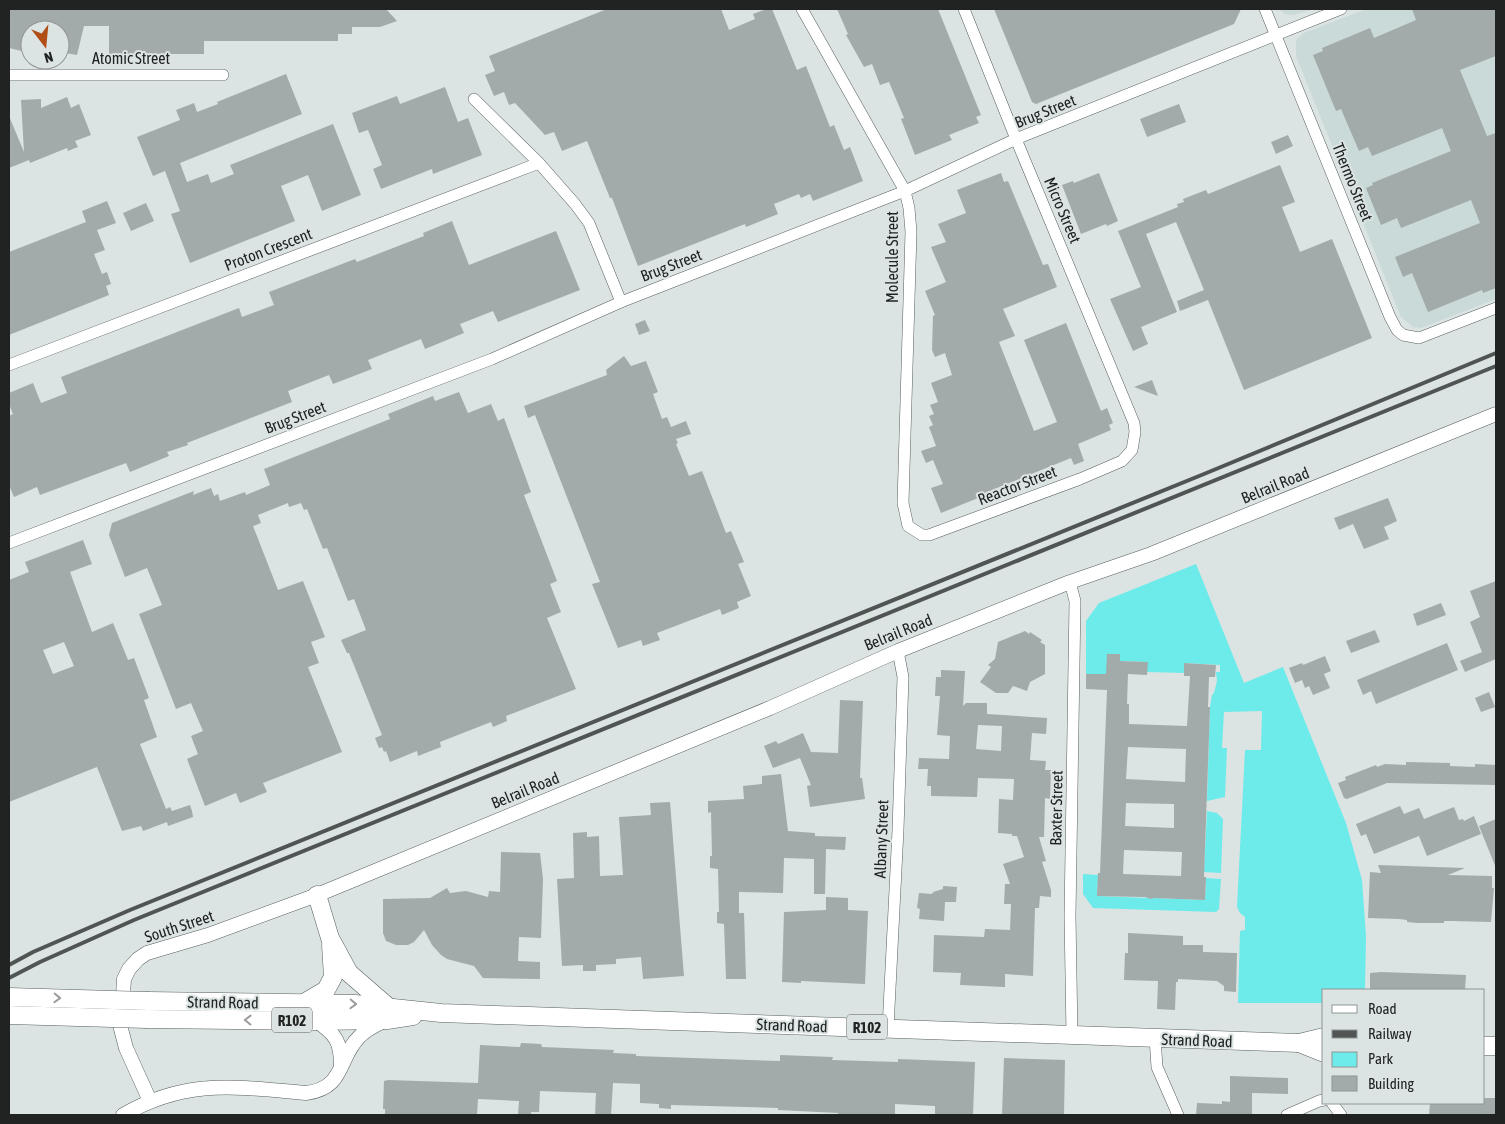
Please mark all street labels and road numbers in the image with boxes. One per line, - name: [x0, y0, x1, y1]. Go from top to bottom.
- street label: Atomic Street: [92, 49, 170, 67]
- street label: Brug Street: [1012, 90, 1079, 132]
- street label: Thermo Street: [1329, 140, 1377, 224]
- street label: Micro Street: [1041, 174, 1085, 246]
- street label: Molecule Street: [883, 211, 901, 303]
- street label: Proton Crescent: [222, 224, 315, 274]
- street label: Brug Street: [638, 245, 705, 286]
- street label: Brug Street: [262, 397, 329, 438]
- street label: Reactor Street: [975, 462, 1059, 508]
- street label: Belrail Road: [1238, 463, 1312, 507]
- street label: Belrail Road: [861, 610, 935, 654]
- street label: Belrail Road: [488, 768, 562, 812]
- street label: Baxter Street: [1046, 770, 1066, 846]
- street label: Albany Street: [871, 799, 892, 879]
- street label: South Street: [142, 906, 216, 946]
- street label: Strand Road: [187, 992, 259, 1012]
- road number: R102: [272, 1008, 312, 1032]
- road number: R102: [847, 1014, 887, 1040]
- street label: Strand Road: [756, 1015, 828, 1035]
- street label: Strand Road: [1161, 1030, 1233, 1050]

